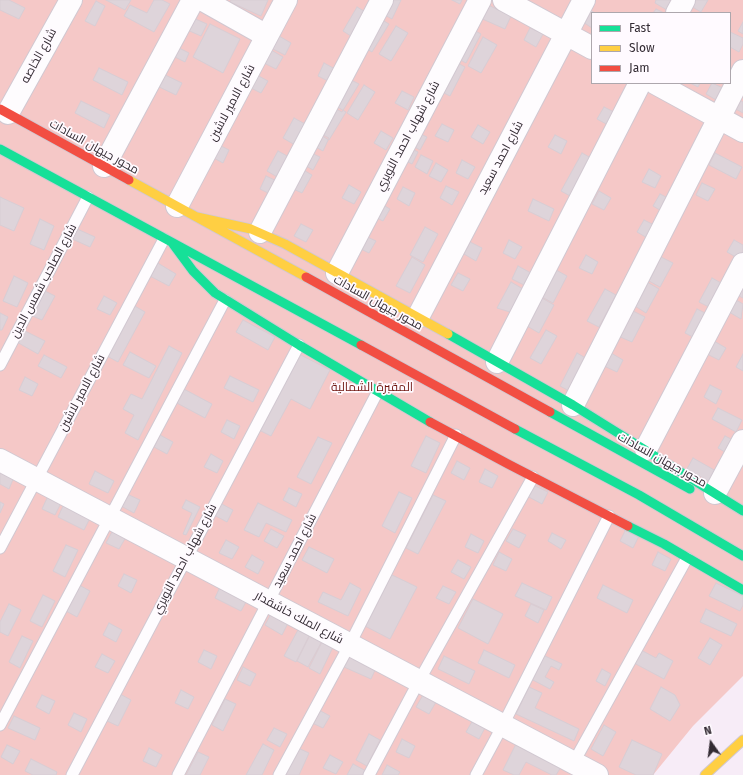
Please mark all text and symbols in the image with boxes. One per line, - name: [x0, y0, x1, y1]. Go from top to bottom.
- legend: [591, 12, 731, 84]
- text: Fast: [629, 21, 651, 35]
- street label: شارع الخاصه: [18, 26, 60, 86]
- text: Slow: [629, 41, 655, 55]
- text: Jam: [629, 61, 649, 75]
- street label: شارع الامير لاشين: [206, 62, 258, 144]
- street label: شارع شهاب احمد النويري: [373, 78, 443, 194]
- street label: محور جيهان السادات: [47, 116, 141, 178]
- street label: شارع احمد سعيد: [476, 119, 526, 197]
- street label: شارع الصاحب شمس الدين: [8, 222, 80, 340]
- street label: محور جيهان السادات: [331, 272, 425, 334]
- street label: شارع الامير لاشين: [56, 352, 108, 434]
- park label: المقبرة الشمالية: [331, 381, 413, 395]
- street label: محور جيهان السادات: [615, 429, 709, 491]
- street label: شارع شهاب احمد النويري: [150, 501, 220, 617]
- street label: شارع احمد سعيد: [270, 511, 320, 591]
- street label: شارع الملك خاشقدار: [252, 589, 346, 647]
- north arrow: [691, 723, 731, 763]
- text: N: [703, 724, 713, 738]

